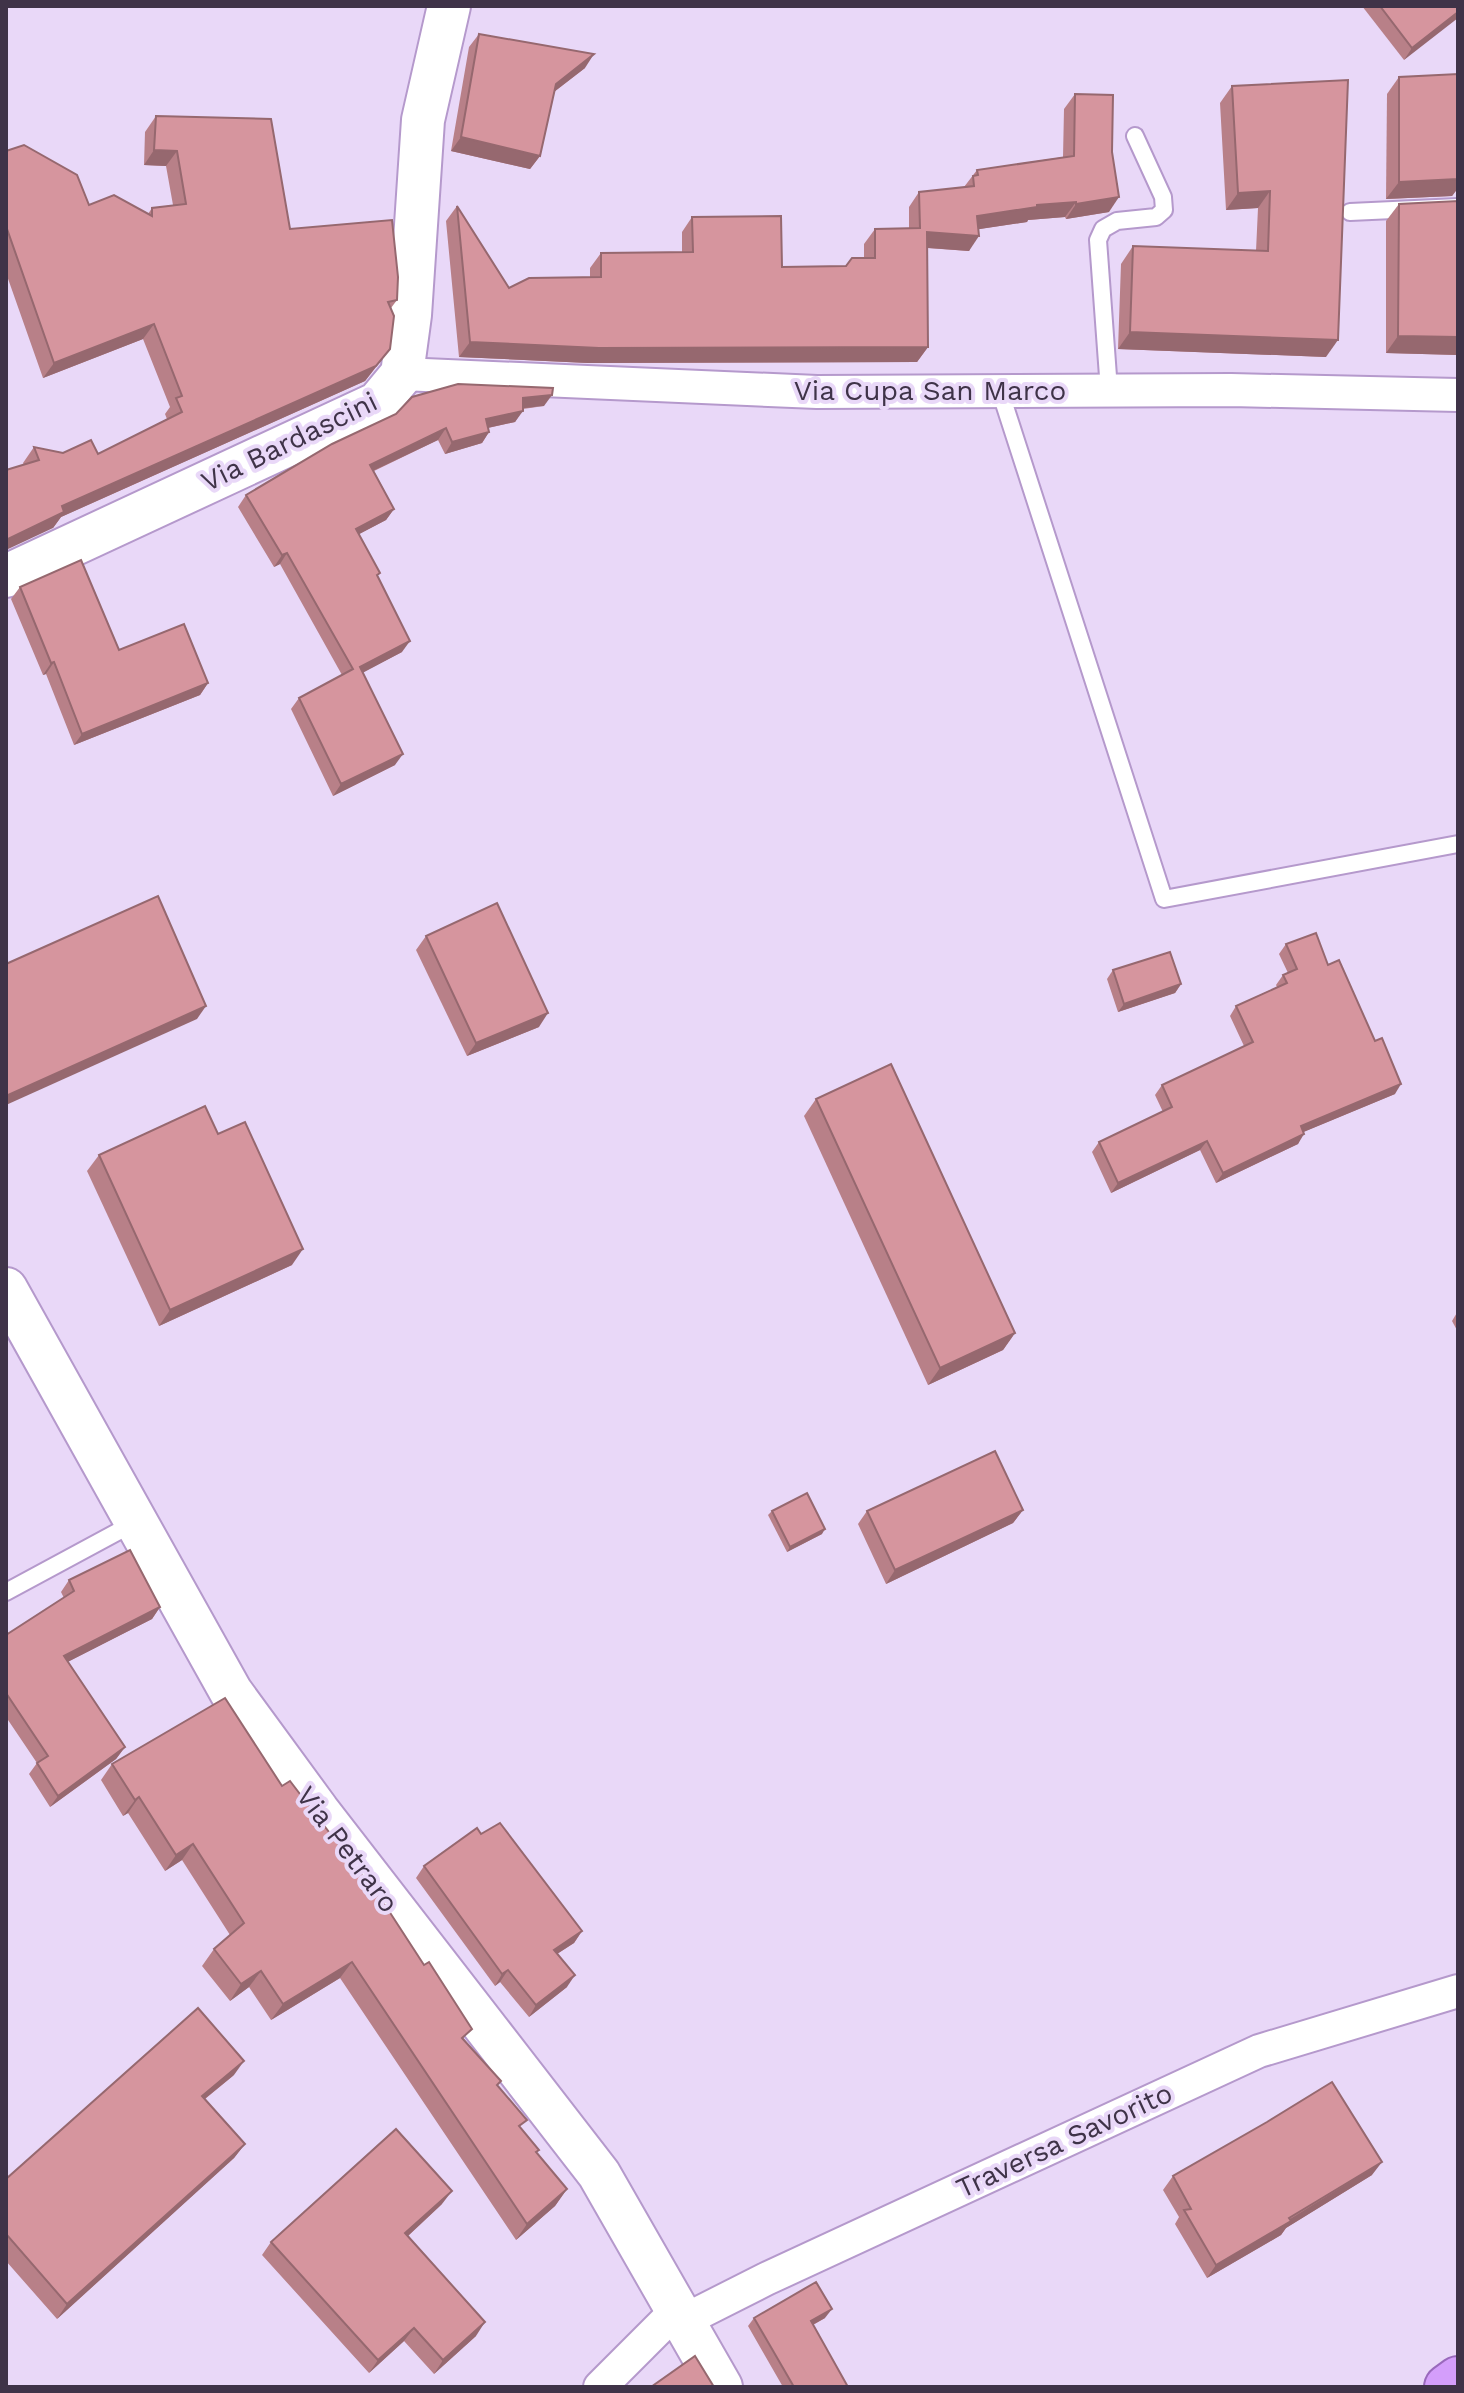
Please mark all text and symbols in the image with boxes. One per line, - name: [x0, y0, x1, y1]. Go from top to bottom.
- street label: Via Cupa San Marco: [794, 374, 1066, 407]
- street label: Via Bardascini: [196, 385, 383, 498]
- street label: Via Petraro: [289, 1780, 406, 1919]
- street label: Traversa Savorito: [951, 2076, 1177, 2205]

